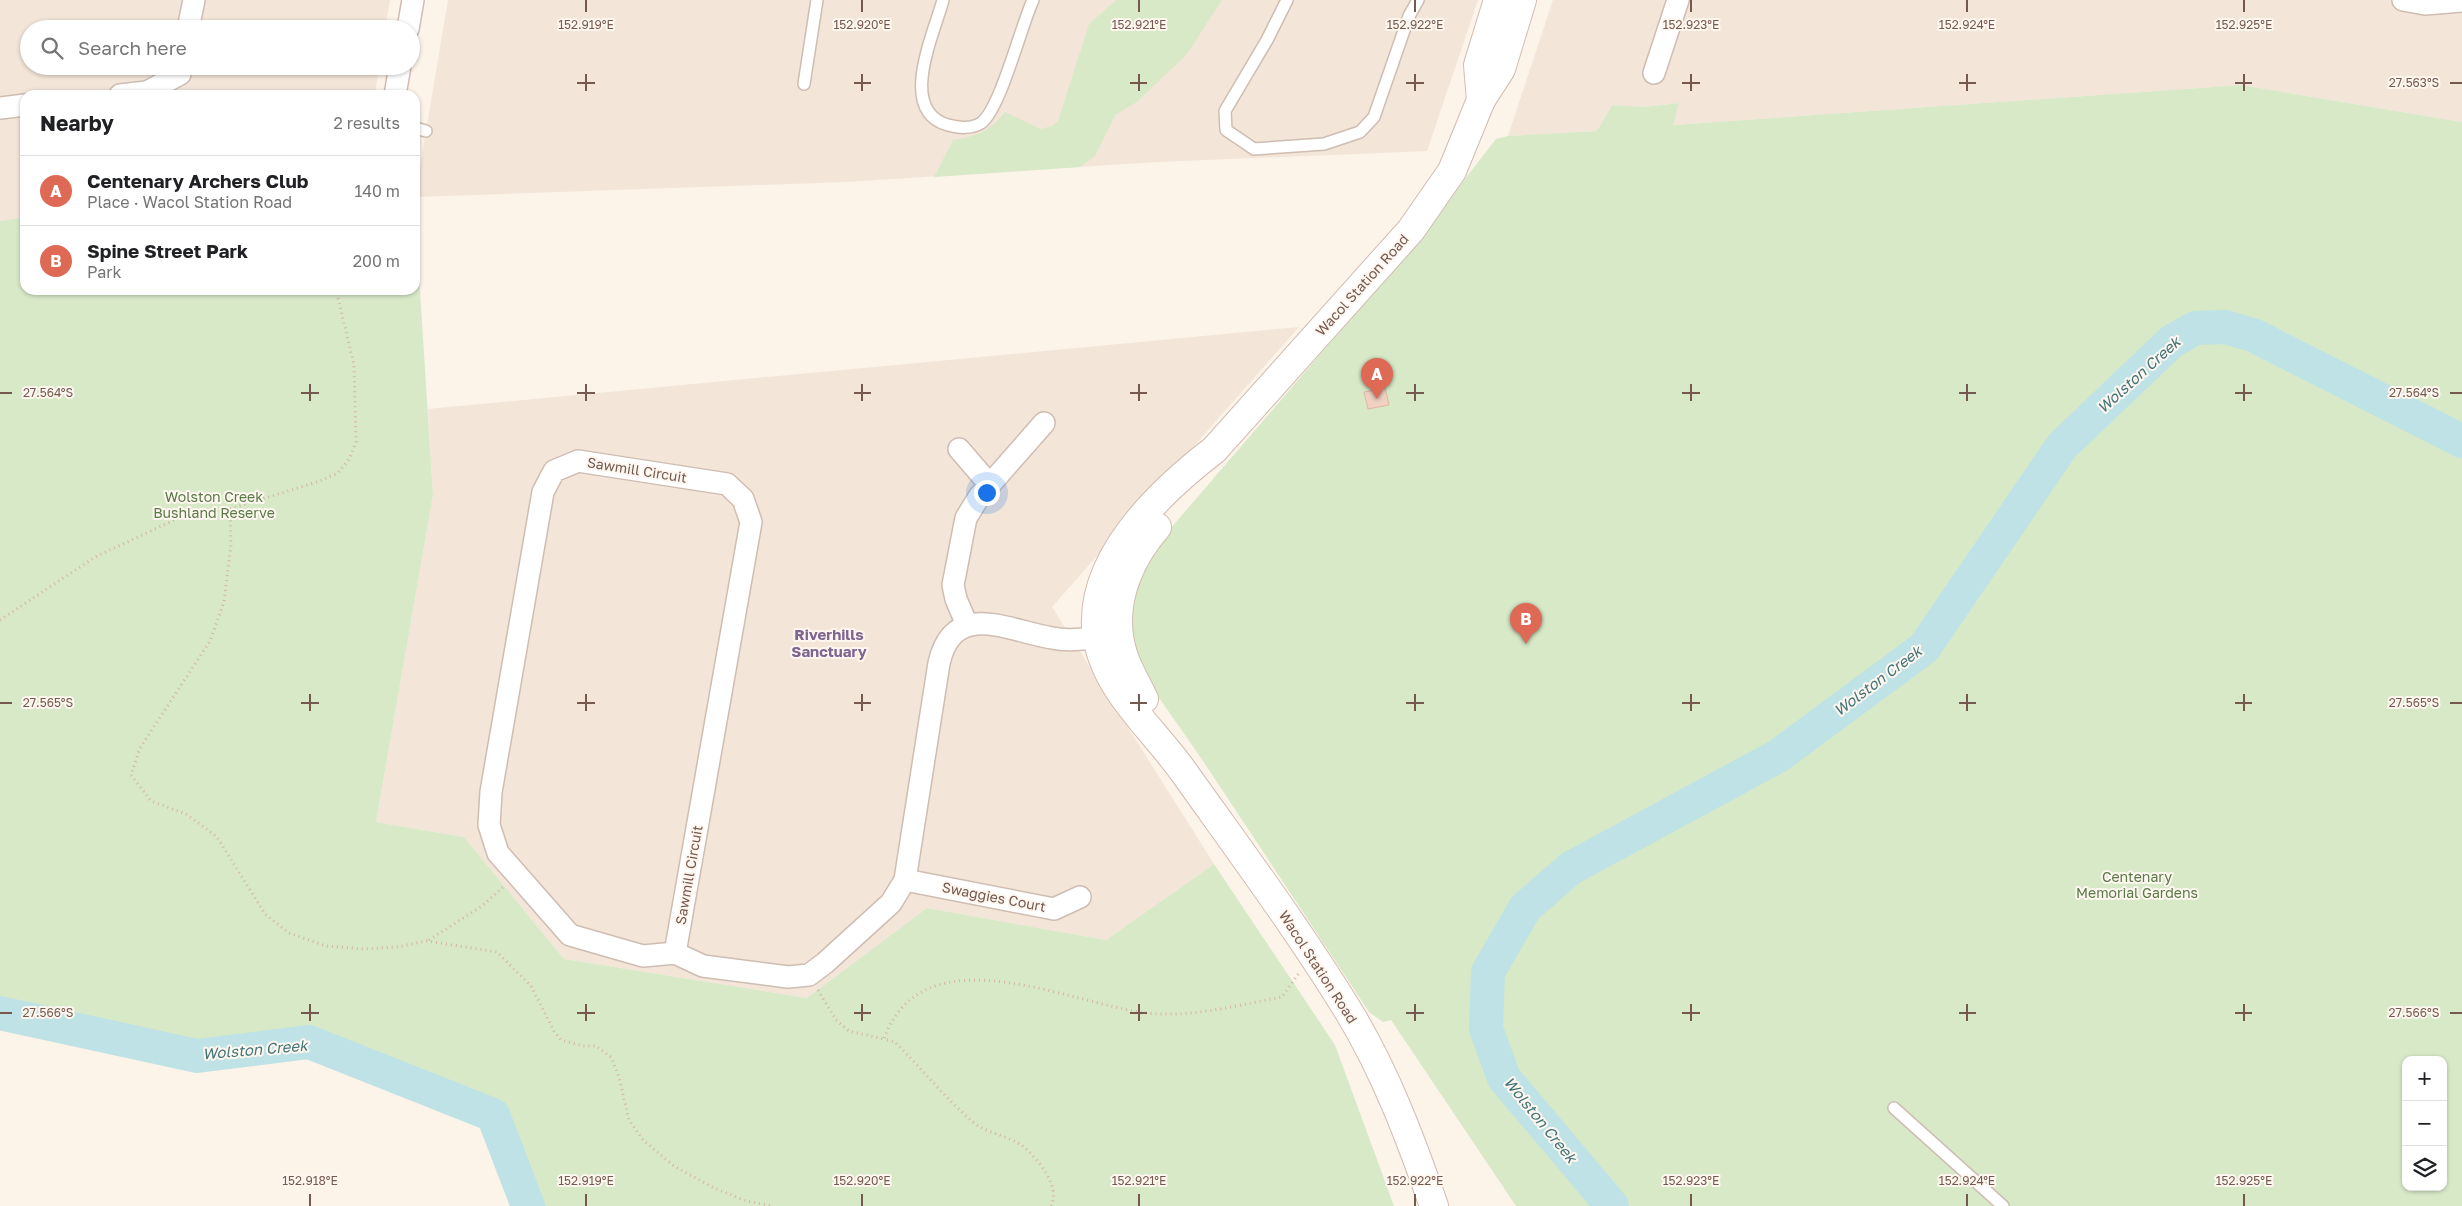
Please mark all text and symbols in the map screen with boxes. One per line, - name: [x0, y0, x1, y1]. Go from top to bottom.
- text: 152.919°E: [558, 17, 614, 32]
- text: 152.920°E: [833, 17, 891, 32]
- text: 152.921°E: [1112, 17, 1166, 32]
- text: 152.922°E: [1387, 17, 1443, 32]
- text: 152.923°E: [1663, 17, 1719, 32]
- text: 152.924°E: [1939, 17, 1995, 32]
- text: 152.925°E: [2216, 17, 2272, 32]
- search box: [20, 20, 420, 75]
- icon: search: [38, 34, 66, 62]
- text: Search here: [78, 36, 187, 59]
- text: 27.563°S: [2389, 75, 2440, 90]
- text: Nearby: [40, 110, 114, 136]
- text: 2 results: [334, 113, 400, 133]
- text: Centenary Archers Club: [87, 169, 308, 192]
- text: A: [50, 181, 62, 201]
- text: 140 m: [354, 181, 400, 201]
- text: Place · Wacol Station Road: [87, 192, 292, 212]
- street label: Wacol Station Road: [1311, 230, 1412, 339]
- text: Spine Street Park: [87, 239, 248, 262]
- text: B: [50, 251, 62, 271]
- text: 200 m: [353, 251, 400, 271]
- text: Park: [87, 262, 122, 282]
- water label: Wolston Creek: [2093, 331, 2185, 416]
- pin: A: [1361, 358, 1393, 399]
- text: 27.564°S: [23, 385, 73, 400]
- text: 27.564°S: [2389, 385, 2439, 400]
- street label: Sawmill Circuit: [586, 453, 688, 486]
- your location: [974, 480, 1000, 506]
- park label: Wolston Creek Bushland Reserve: [153, 488, 275, 521]
- pin: B: [1510, 603, 1542, 644]
- district label: Riverhills Sanctuary: [791, 625, 867, 660]
- water label: Wolston Creek: [1830, 640, 1926, 719]
- text: 27.565°S: [23, 695, 74, 710]
- text: 27.565°S: [2389, 695, 2440, 710]
- street label: Sawmill Circuit: [671, 824, 706, 926]
- park label: Centenary Memorial Gardens: [2076, 868, 2198, 901]
- street label: Swaggies Court: [941, 878, 1048, 915]
- street label: Wacol Station Road: [1276, 907, 1361, 1026]
- text: 27.566°S: [23, 1005, 74, 1020]
- text: 27.566°S: [2389, 1005, 2440, 1020]
- water label: Wolston Creek: [202, 1035, 310, 1063]
- map controls: [2402, 1056, 2447, 1191]
- button: +: [2402, 1056, 2447, 1101]
- water label: Wolston Creek: [1501, 1073, 1582, 1167]
- button: −: [2402, 1101, 2447, 1146]
- button: layers: [2402, 1146, 2447, 1191]
- text: 152.918°E: [282, 1173, 338, 1188]
- text: 152.919°E: [558, 1173, 614, 1188]
- text: 152.920°E: [833, 1173, 891, 1188]
- text: 152.921°E: [1112, 1173, 1166, 1188]
- text: 152.922°E: [1387, 1173, 1443, 1188]
- text: 152.923°E: [1663, 1173, 1719, 1188]
- text: 152.924°E: [1939, 1173, 1995, 1188]
- text: 152.925°E: [2216, 1173, 2272, 1188]

